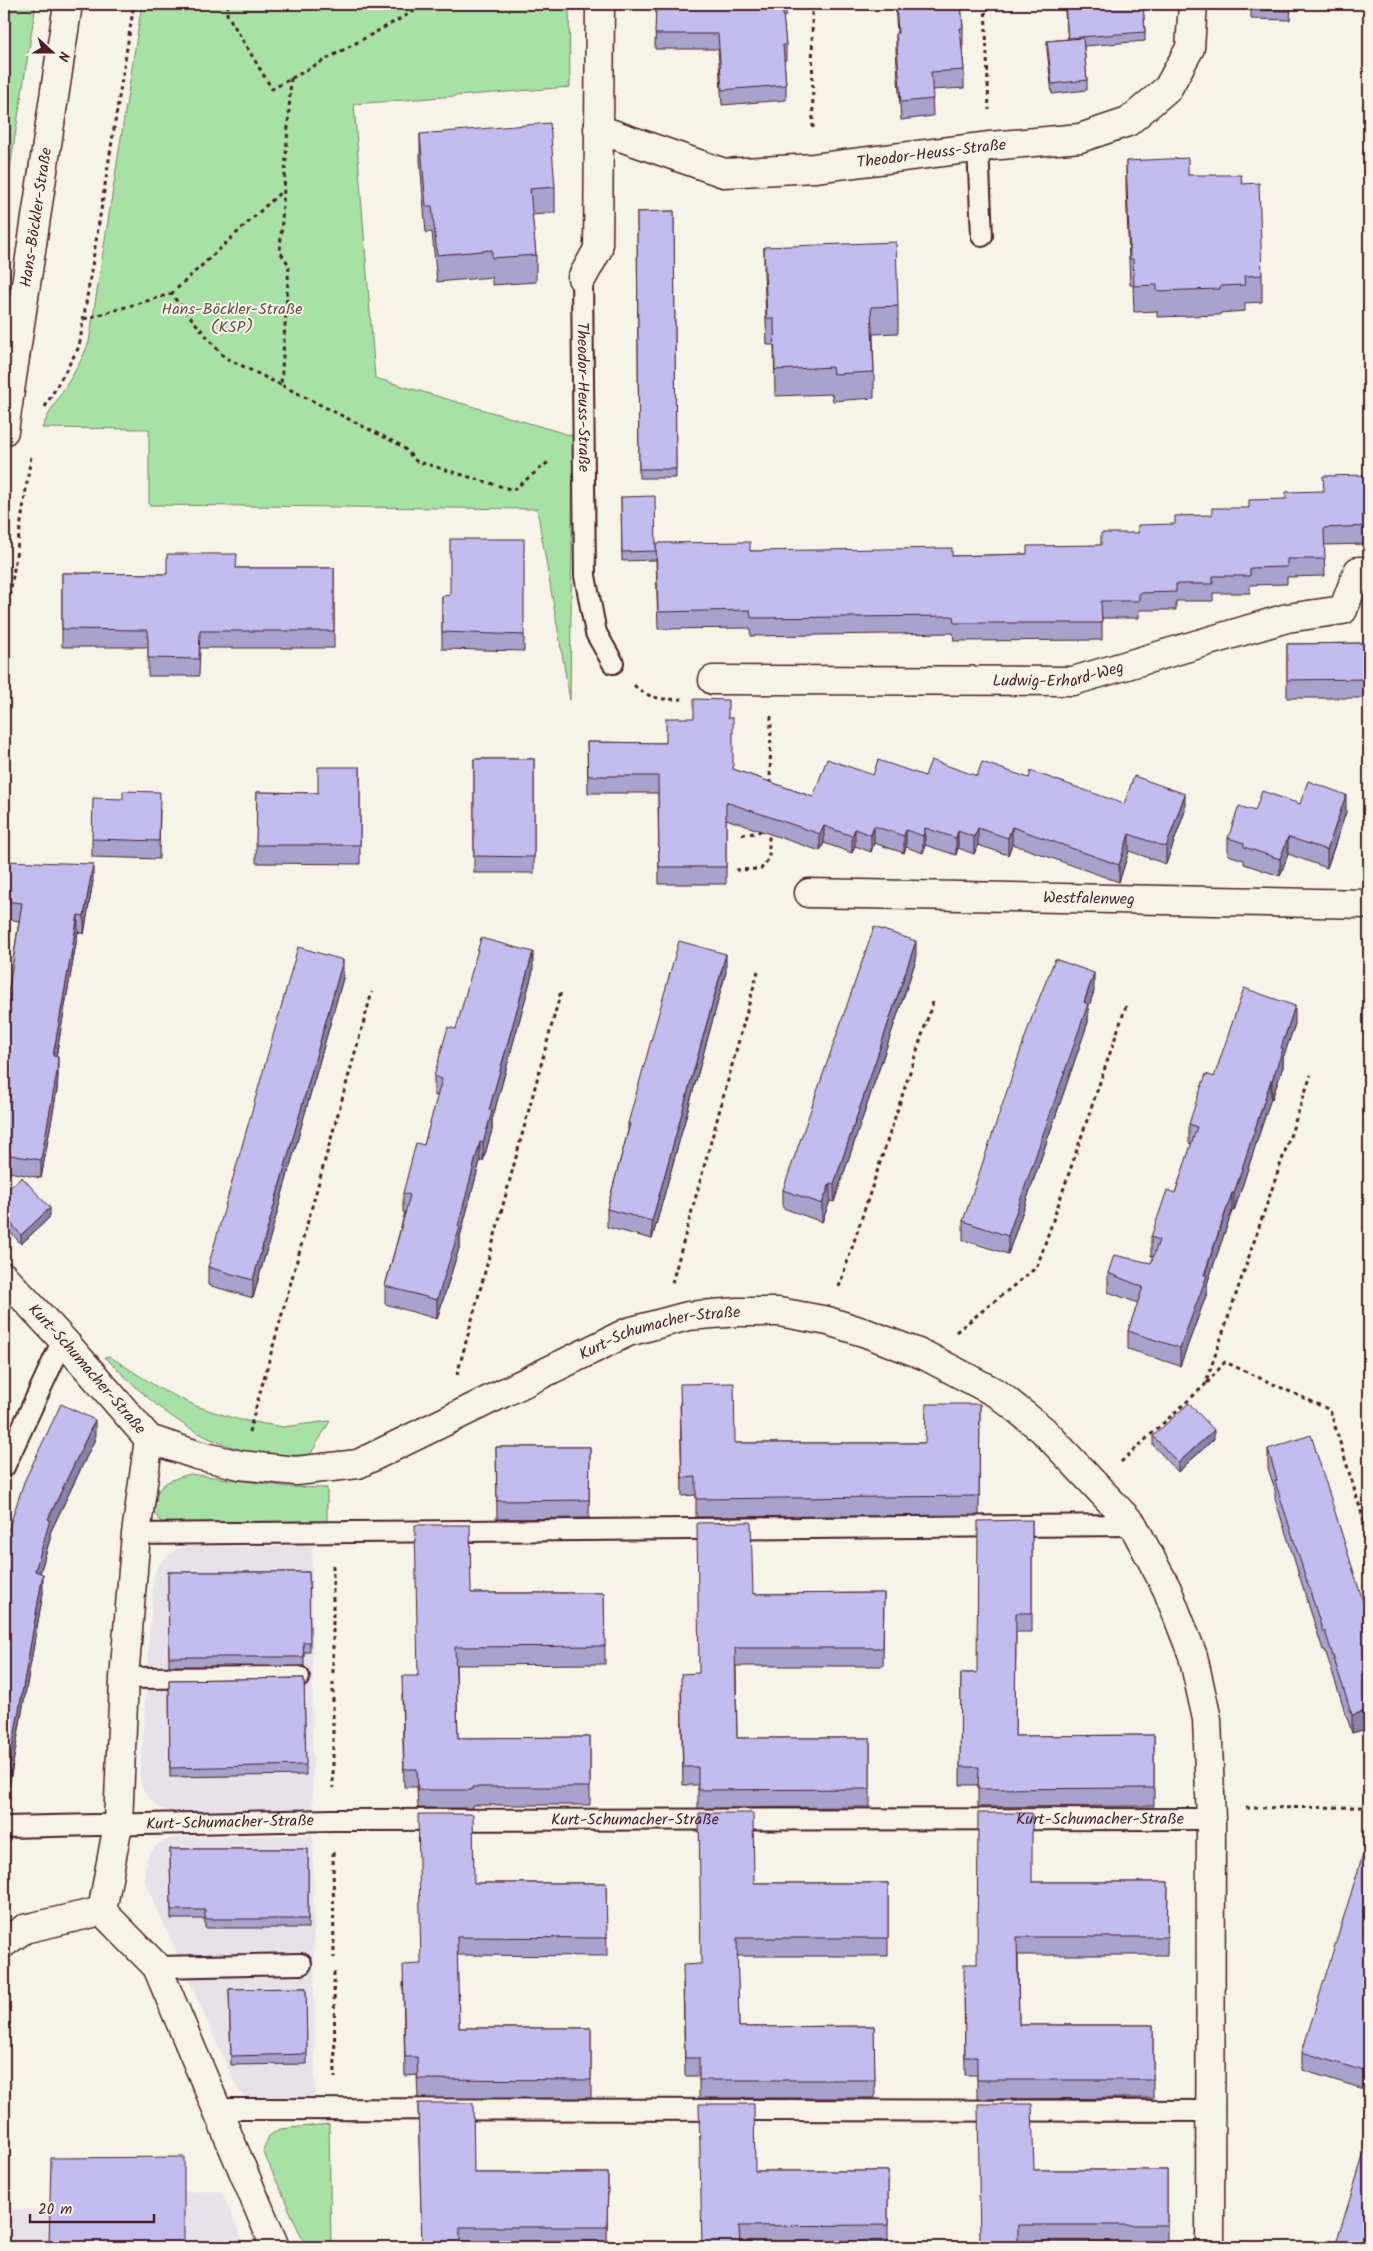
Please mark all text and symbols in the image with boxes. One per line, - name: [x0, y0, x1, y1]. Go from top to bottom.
- north arrow: [28, 28, 78, 78]
- text: N: [51, 48, 75, 65]
- street label: Theodor-Heuss-Straße: [855, 132, 1007, 175]
- street label: Hans-Böckler-Straße: [13, 146, 59, 289]
- park label: Hans-Böckler-Straße (KSP): [162, 297, 302, 340]
- street label: Theodor-Heuss-Straße: [570, 322, 596, 472]
- street label: Ludwig-Erhard-Weg: [993, 654, 1127, 694]
- street label: Westfalenweg: [1043, 885, 1135, 912]
- street label: Kurt-Schumacher-Straße: [22, 1298, 152, 1440]
- street label: Kurt-Schumacher-Straße: [575, 1299, 741, 1367]
- street label: Kurt-Schumacher-Straße: [551, 1807, 719, 1832]
- street label: Kurt-Schumacher-Straße: [1016, 1807, 1184, 1832]
- street label: Kurt-Schumacher-Straße: [146, 1808, 314, 1836]
- scale bar: [30, 2191, 154, 2223]
- text: 20 m: [38, 2198, 72, 2222]

